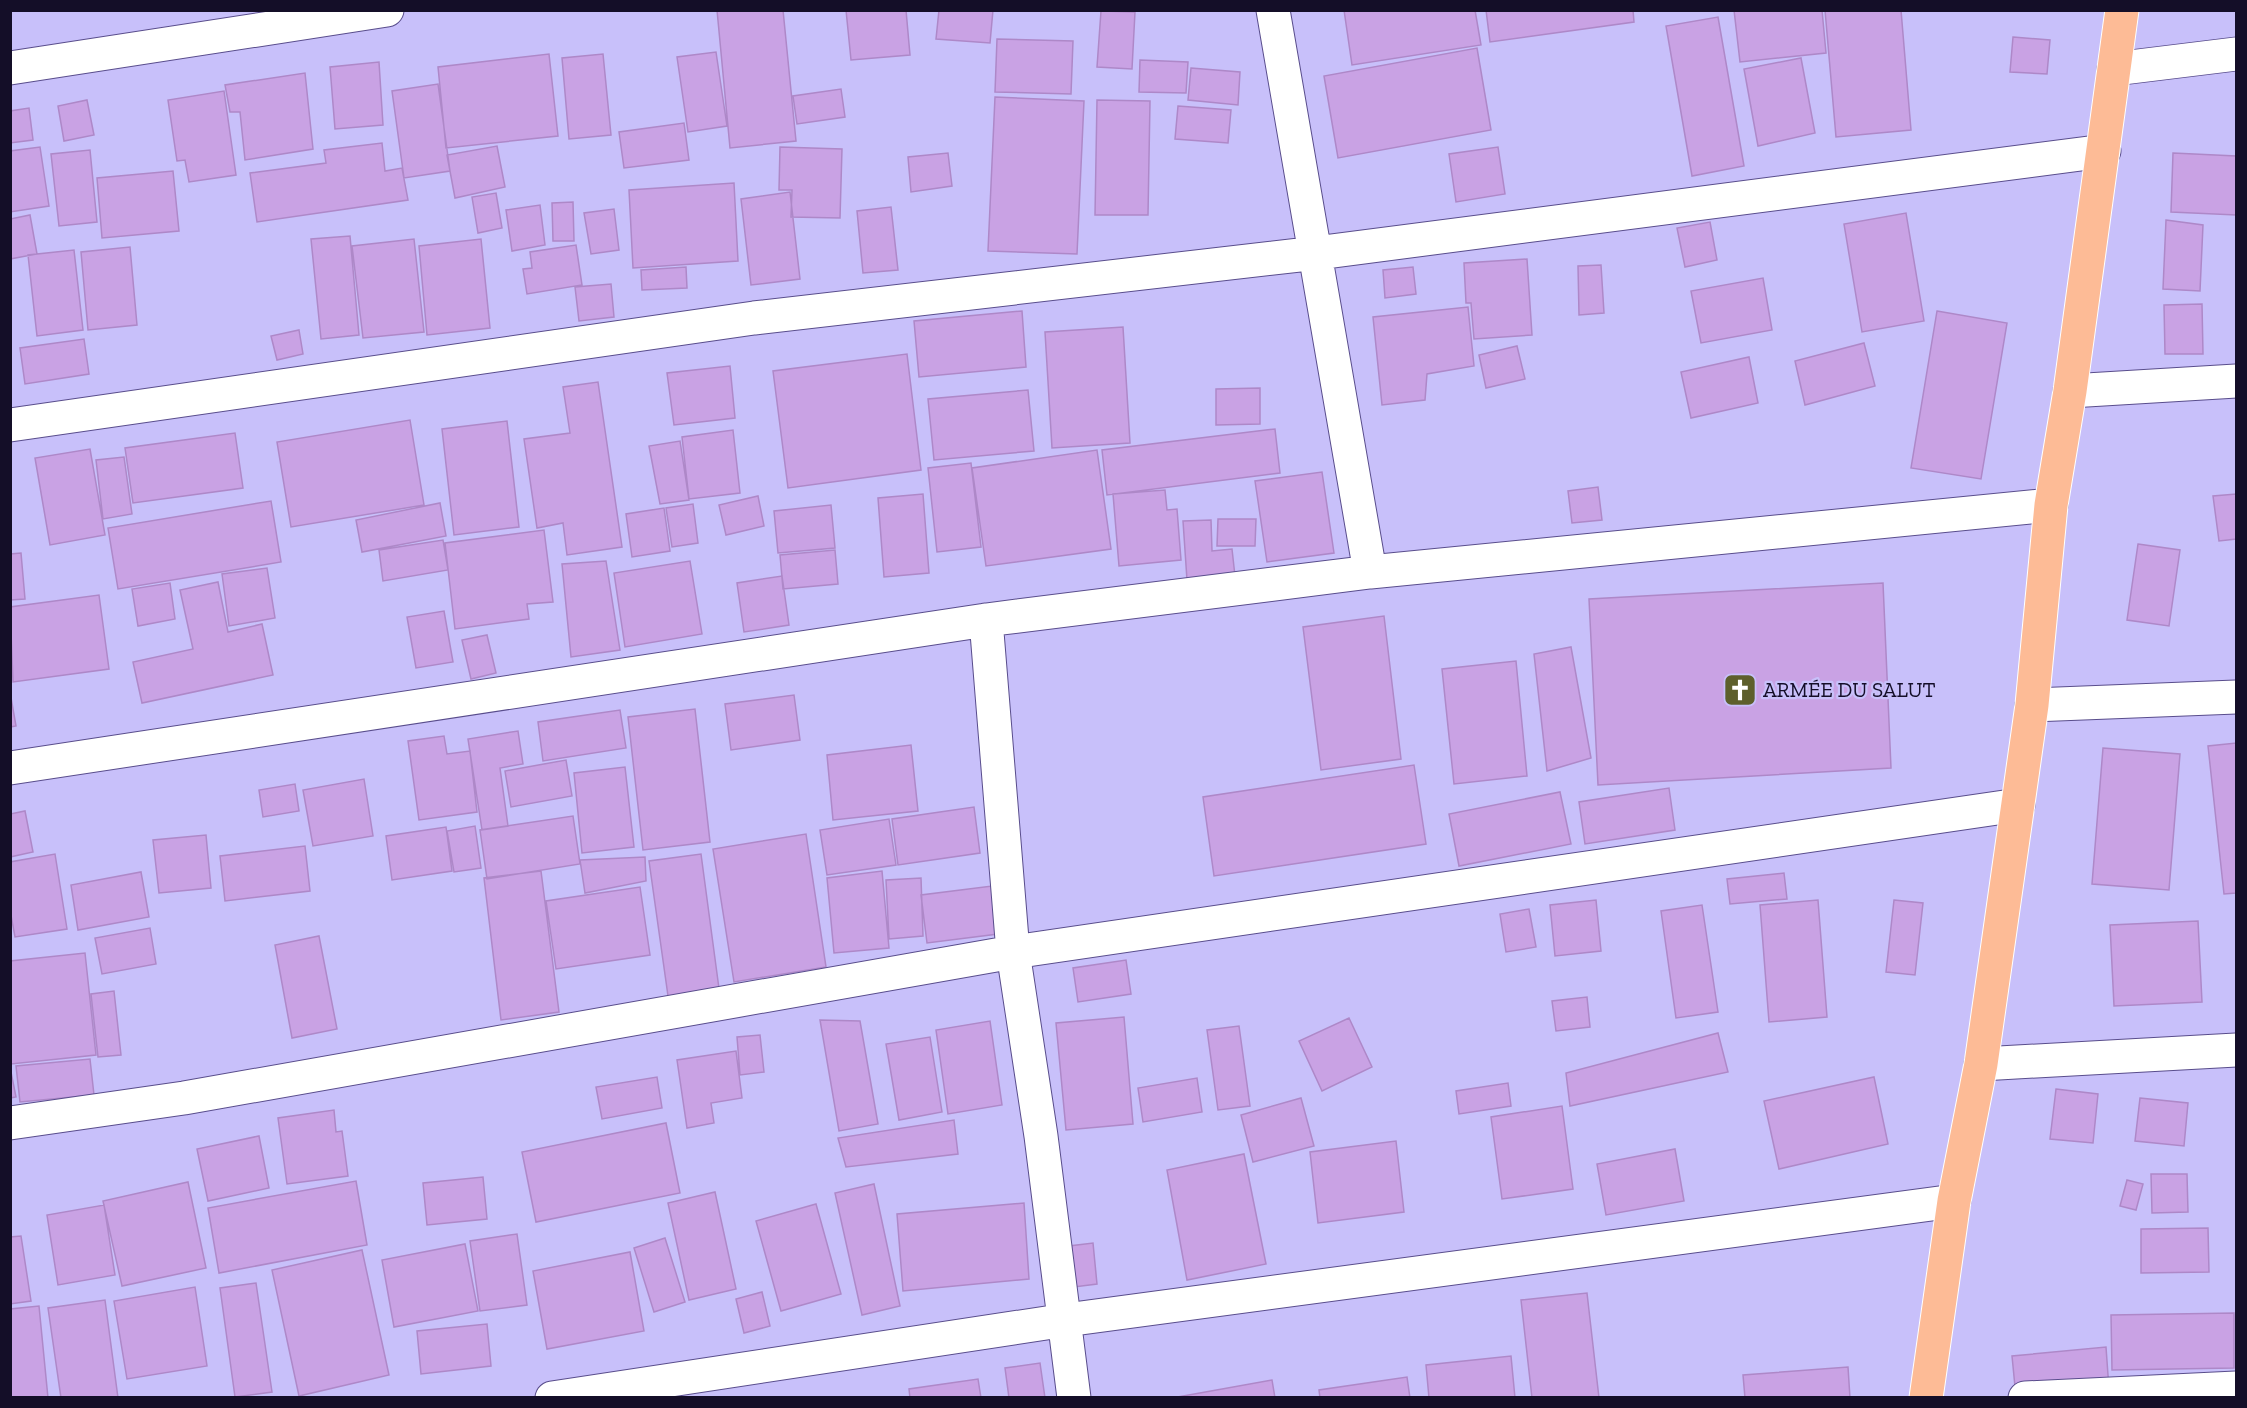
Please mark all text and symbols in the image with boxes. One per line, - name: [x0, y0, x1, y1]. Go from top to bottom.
- church icon: ARMÉE DU SALUT: [1722, 672, 1758, 708]
- place label: ARMÉE DU SALUT: [1763, 677, 1936, 702]

